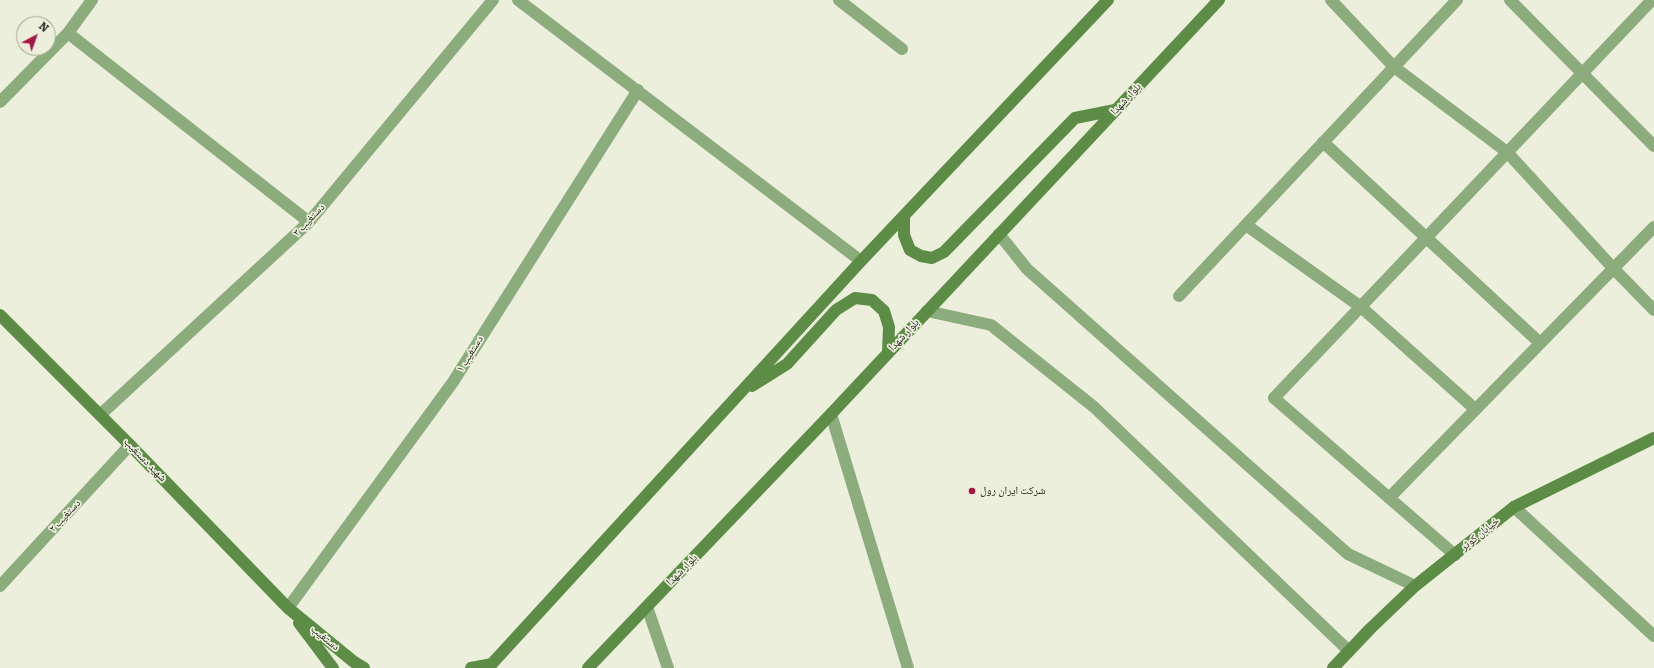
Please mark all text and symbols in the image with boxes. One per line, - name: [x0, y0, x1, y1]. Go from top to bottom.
- north arrow: [16, 16, 56, 56]
- text: N: [36, 20, 51, 35]
- street label: بلوار شهدا: [1108, 80, 1144, 118]
- street label: دستغیب ۳: [290, 201, 328, 239]
- street label: بلوار شهدا: [886, 316, 922, 354]
- street label: دستغیب ۱: [454, 333, 486, 375]
- street label: شهید دستغیب: [121, 435, 169, 485]
- place label: شرکت ایران رول: [980, 484, 1045, 498]
- marker: شرکت ایران رول: [967, 486, 977, 496]
- street label: دستغیب ۲: [46, 497, 84, 535]
- street label: خیابان کوثر: [1458, 514, 1502, 554]
- street label: بلوار شهدا: [664, 551, 700, 589]
- street label: دستغیب: [308, 622, 342, 654]

